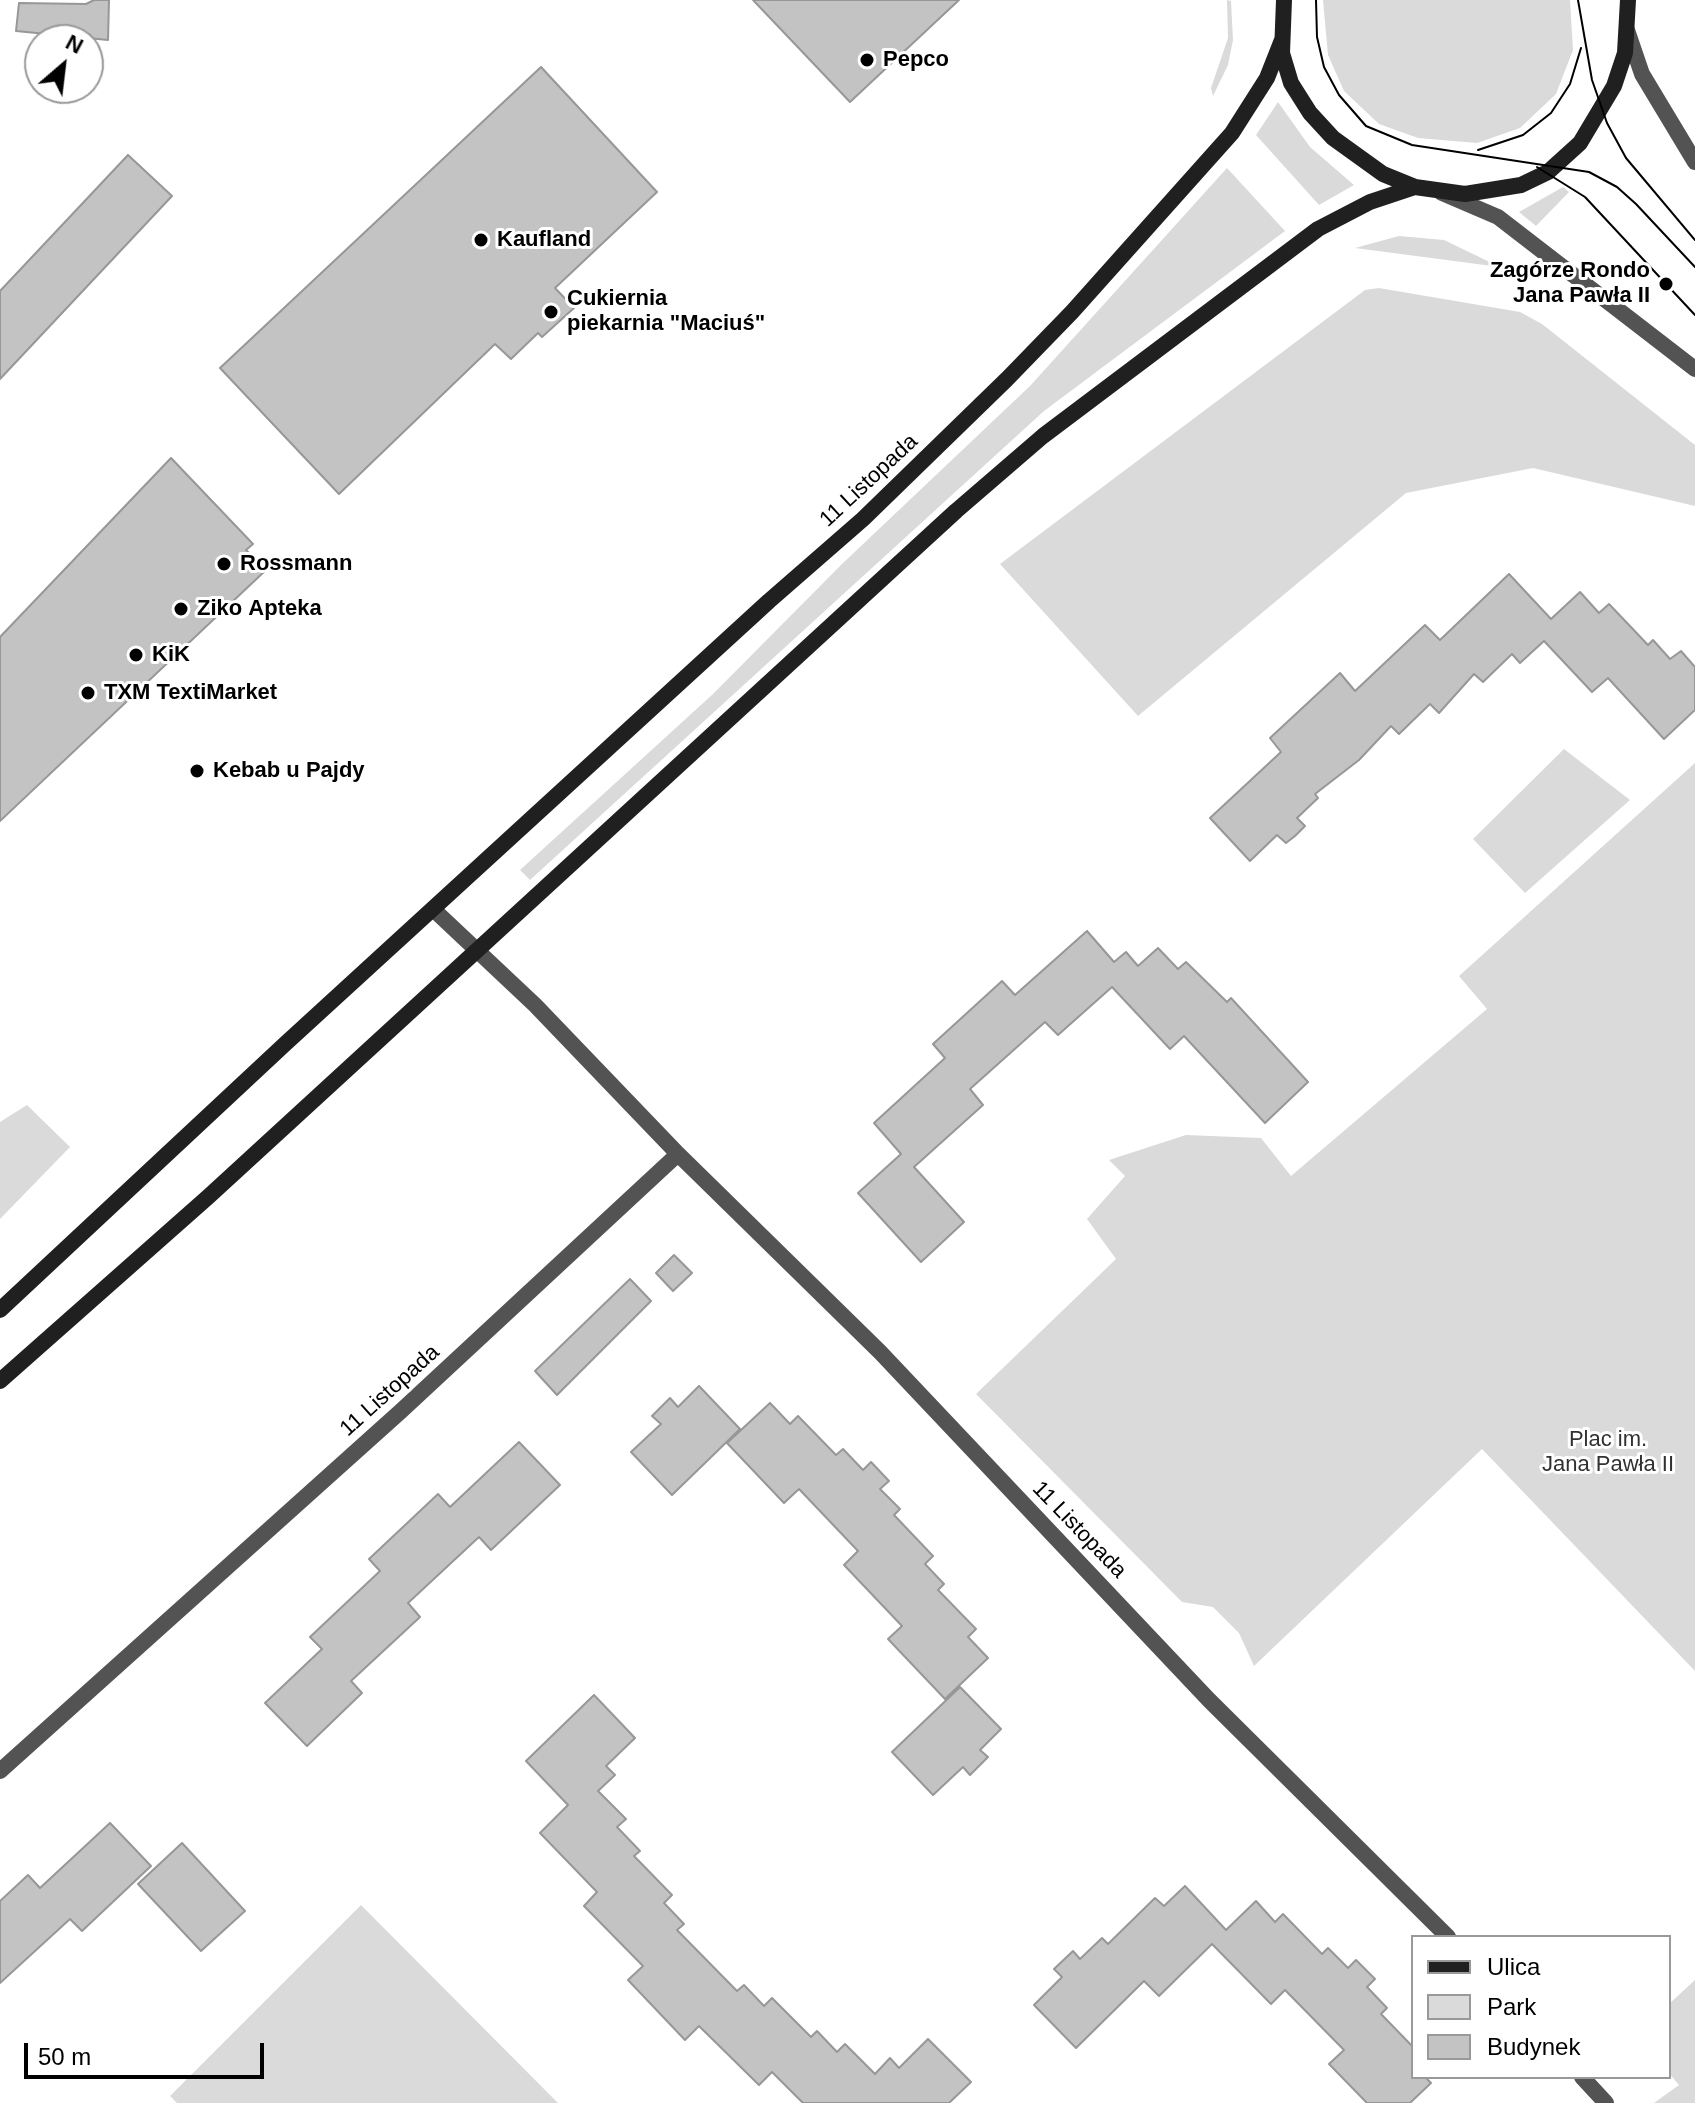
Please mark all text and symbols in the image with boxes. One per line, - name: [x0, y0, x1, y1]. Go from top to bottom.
- north arrow: [24, 24, 104, 104]
- text: N: [62, 29, 87, 59]
- place label: Pepco: [883, 47, 949, 73]
- marker: Pepco: [858, 51, 876, 69]
- place label: Kaufland: [497, 227, 591, 253]
- marker: Kaufland: [472, 231, 490, 249]
- place label: Zagórze Rondo Jana Pawła II: [1490, 258, 1650, 310]
- marker: Zagórze Rondo Jana Pawła II: [1657, 275, 1675, 293]
- place label: Cukiernia piekarnia "Maciuś": [567, 286, 765, 338]
- marker: Cukiernia piekarnia "Maciuś": [542, 303, 560, 321]
- street label: 11 Listopada: [815, 429, 923, 533]
- place label: Rossmann: [240, 551, 352, 577]
- marker: Rossmann: [215, 555, 233, 573]
- place label: Ziko Apteka: [197, 596, 322, 622]
- marker: Ziko Apteka: [172, 600, 190, 618]
- place label: KiK: [152, 642, 190, 668]
- marker: KiK: [127, 646, 145, 664]
- place label: TXM TextiMarket: [104, 680, 277, 706]
- marker: TXM TextiMarket: [79, 684, 97, 702]
- place label: Kebab u Pajdy: [213, 758, 365, 784]
- marker: Kebab u Pajdy: [188, 762, 206, 780]
- street label: 11 Listopada: [335, 1340, 445, 1442]
- park label: Plac im. Jana Pawła II: [1542, 1427, 1674, 1478]
- street label: 11 Listopada: [1026, 1476, 1132, 1584]
- legend: [1411, 1935, 1671, 2079]
- text: Ulica: [1487, 1953, 1540, 1980]
- text: Park: [1487, 1993, 1536, 2020]
- scale bar: [28, 2027, 268, 2077]
- text: Budynek: [1487, 2033, 1580, 2060]
- text: 50 m: [38, 2043, 91, 2070]

